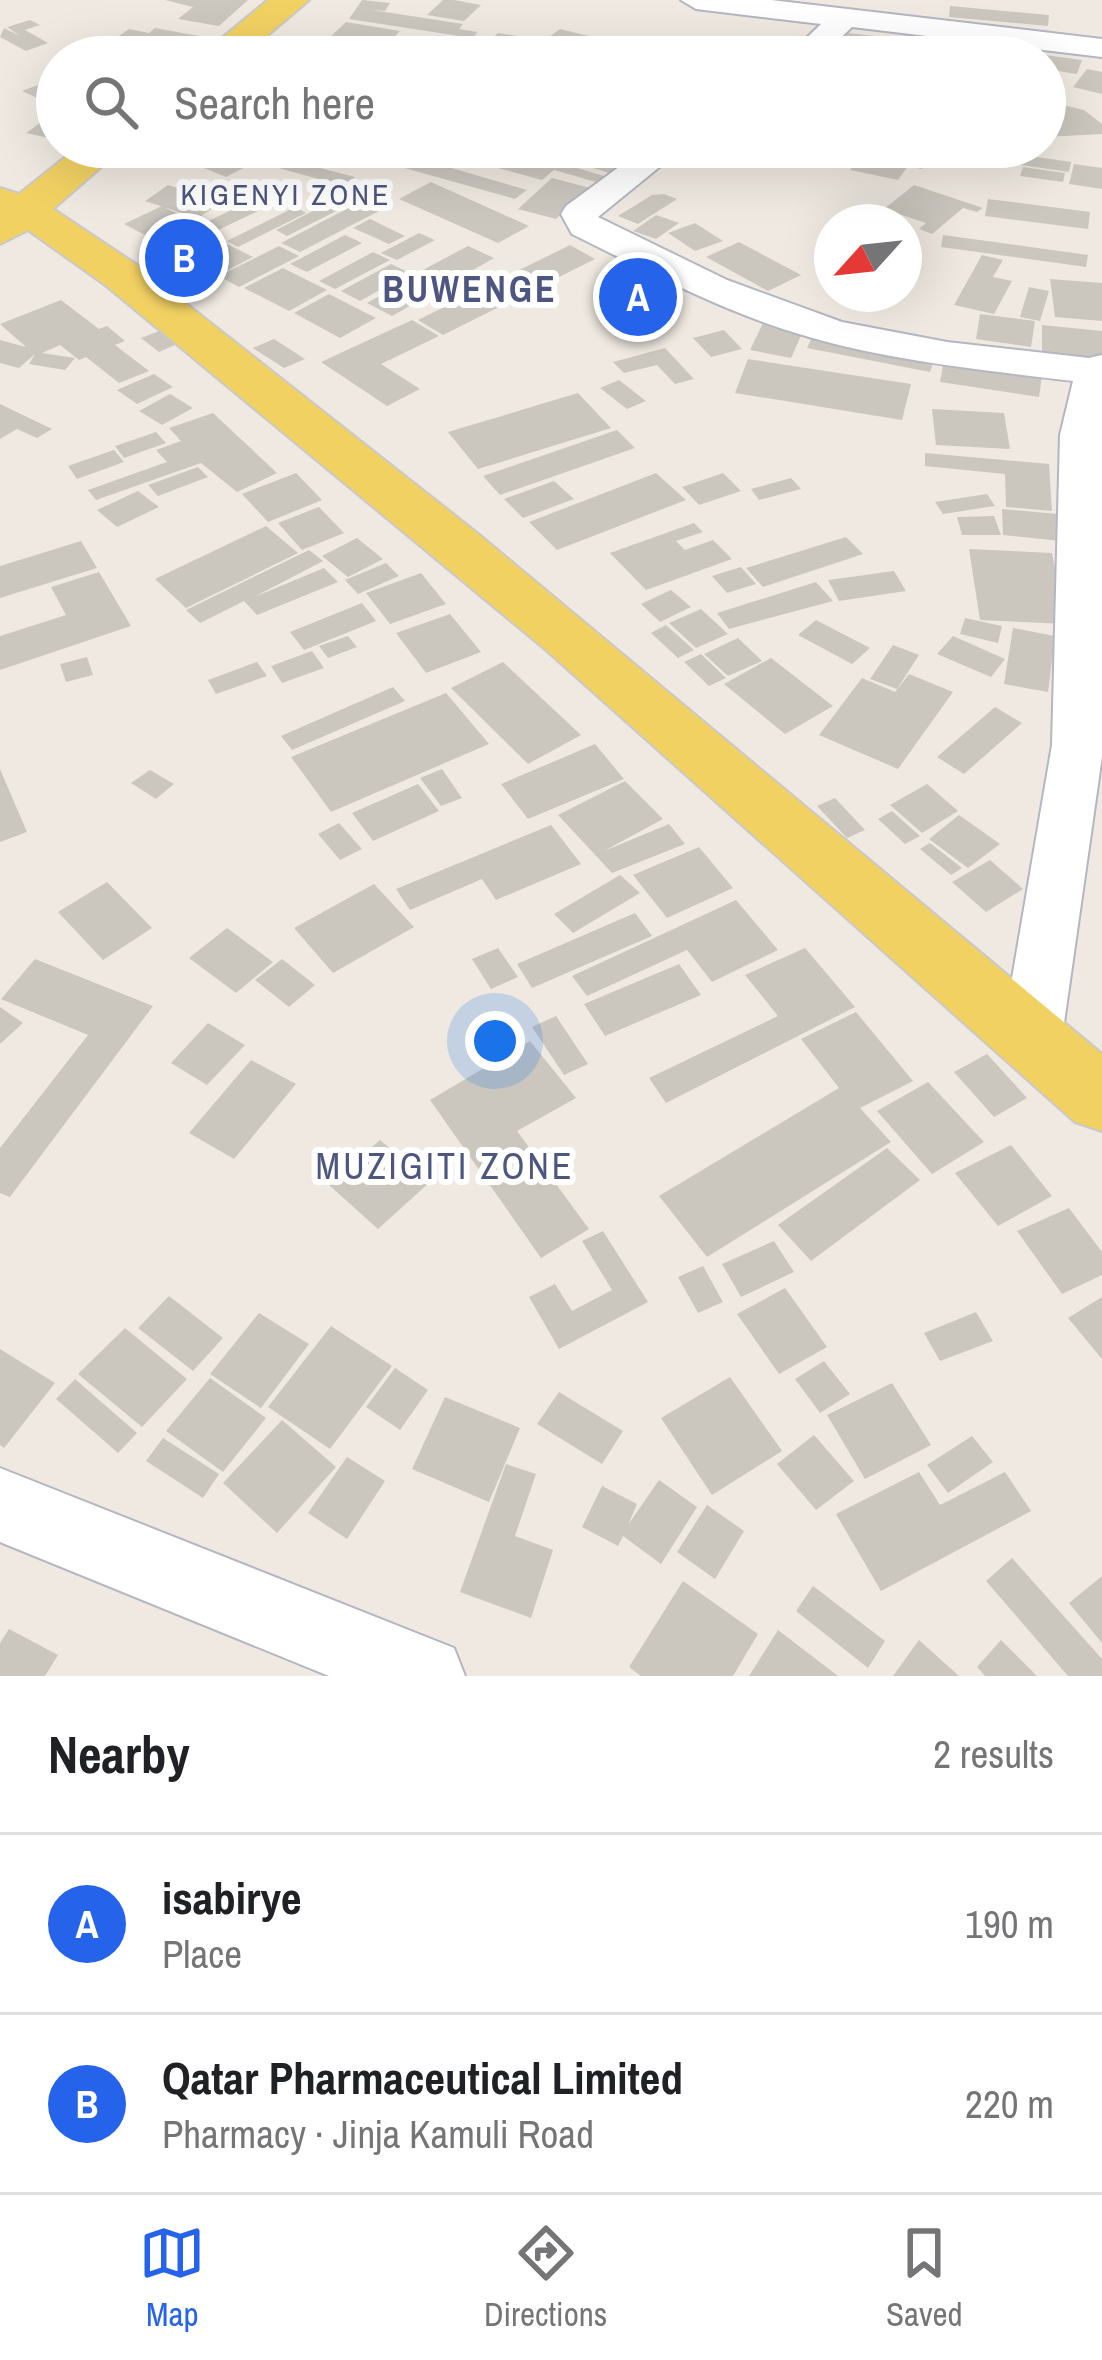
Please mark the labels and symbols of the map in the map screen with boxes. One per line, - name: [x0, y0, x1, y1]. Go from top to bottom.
- district label: KIGENYI ZONE: [181, 174, 392, 214]
- north arrow: [814, 204, 922, 312]
- pin: B: [145, 213, 223, 303]
- pin: A: [599, 252, 677, 342]
- district label: BUWENGE: [382, 265, 558, 313]
- your location: [465, 1011, 525, 1071]
- district label: MUZIGITI ZONE: [316, 1142, 574, 1190]

